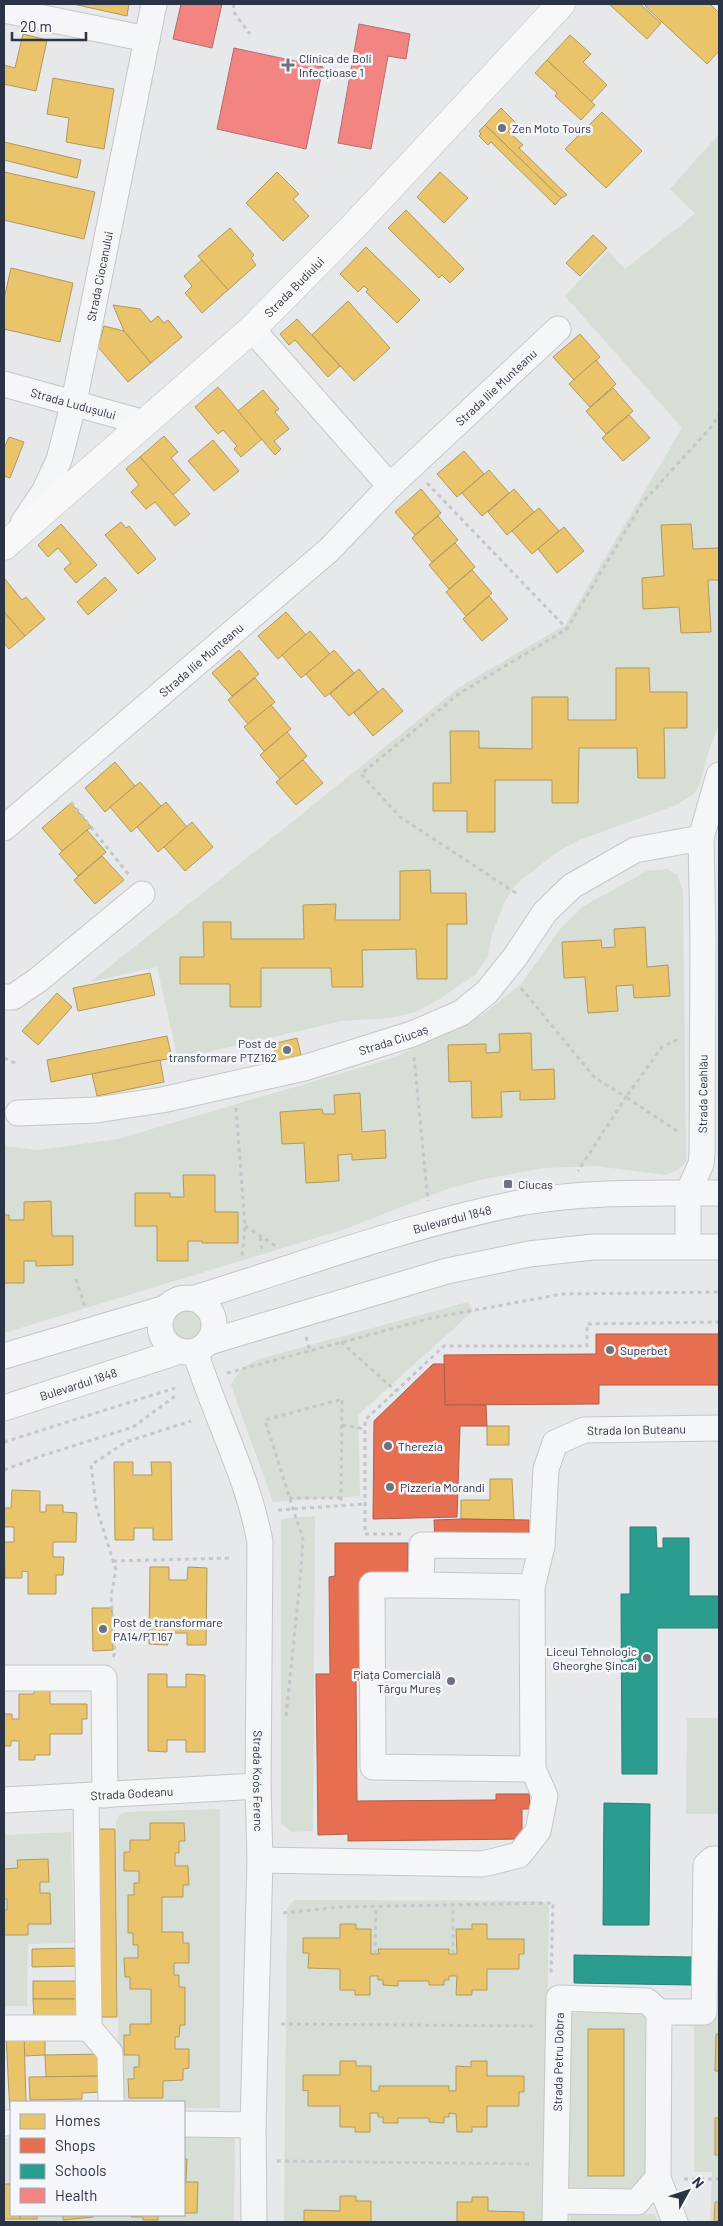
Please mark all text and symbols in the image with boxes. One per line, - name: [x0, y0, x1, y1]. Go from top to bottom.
- scale bar: [12, 10, 86, 42]
- text: 20 m: [20, 17, 52, 35]
- place label: Clinica de Boli Infecțioase 1: [299, 51, 372, 79]
- marker: Clinica de Boli Infecțioase 1: [281, 58, 295, 72]
- place label: Zen Moto Tours: [512, 121, 591, 135]
- marker: Zen Moto Tours: [496, 122, 508, 134]
- street label: Strada Ciocanului: [83, 230, 115, 322]
- street label: Strada Budiului: [261, 254, 327, 320]
- street label: Strada Ilie Munteanu: [452, 346, 539, 428]
- street label: Strada Ludușului: [29, 385, 118, 422]
- street label: Strada Ilie Munteanu: [156, 620, 246, 699]
- street label: Strada Ciucaș: [357, 1021, 430, 1057]
- place label: Post de transformare PTZ162: [169, 1036, 277, 1064]
- marker: Post de transformare PTZ162: [281, 1044, 293, 1056]
- street label: Strada Ceahlău: [695, 1055, 709, 1133]
- place label: Ciucaș: [518, 1177, 553, 1191]
- marker: Ciucaș: [502, 1178, 514, 1190]
- street label: Bulevardul 1848: [411, 1202, 493, 1236]
- place label: Superbet: [620, 1343, 668, 1357]
- marker: Superbet: [604, 1344, 616, 1356]
- street label: Bulevardul 1848: [38, 1365, 119, 1403]
- street label: Strada Ion Buteanu: [587, 1421, 686, 1437]
- place label: Therezia: [398, 1439, 443, 1453]
- marker: Therezia: [382, 1440, 394, 1452]
- place label: Pizzeria Morandi: [400, 1480, 485, 1494]
- marker: Pizzeria Morandi: [384, 1481, 396, 1493]
- place label: Post de transformare PA14/PT167: [113, 1615, 223, 1643]
- marker: Post de transformare PA14/PT167: [97, 1623, 109, 1635]
- place label: Liceul Tehnologic Gheorghe Șincai: [546, 1644, 637, 1672]
- marker: Liceul Tehnologic Gheorghe Șincai: [641, 1652, 653, 1664]
- place label: Piața Comercială Târgu Mureș: [353, 1667, 441, 1695]
- marker: Piața Comercială Târgu Mureș: [445, 1675, 457, 1687]
- street label: Strada Koós Ferenc: [251, 1730, 266, 1832]
- street label: Strada Godeanu: [90, 1784, 174, 1802]
- street label: Strada Petru Dobra: [550, 2012, 566, 2112]
- legend: [10, 2101, 185, 2216]
- text: Homes: [55, 2111, 100, 2129]
- text: Shops: [55, 2136, 95, 2154]
- text: Schools: [55, 2161, 107, 2179]
- north arrow: [663, 2166, 713, 2216]
- text: N: [689, 2173, 708, 2191]
- text: Health: [55, 2186, 97, 2204]

